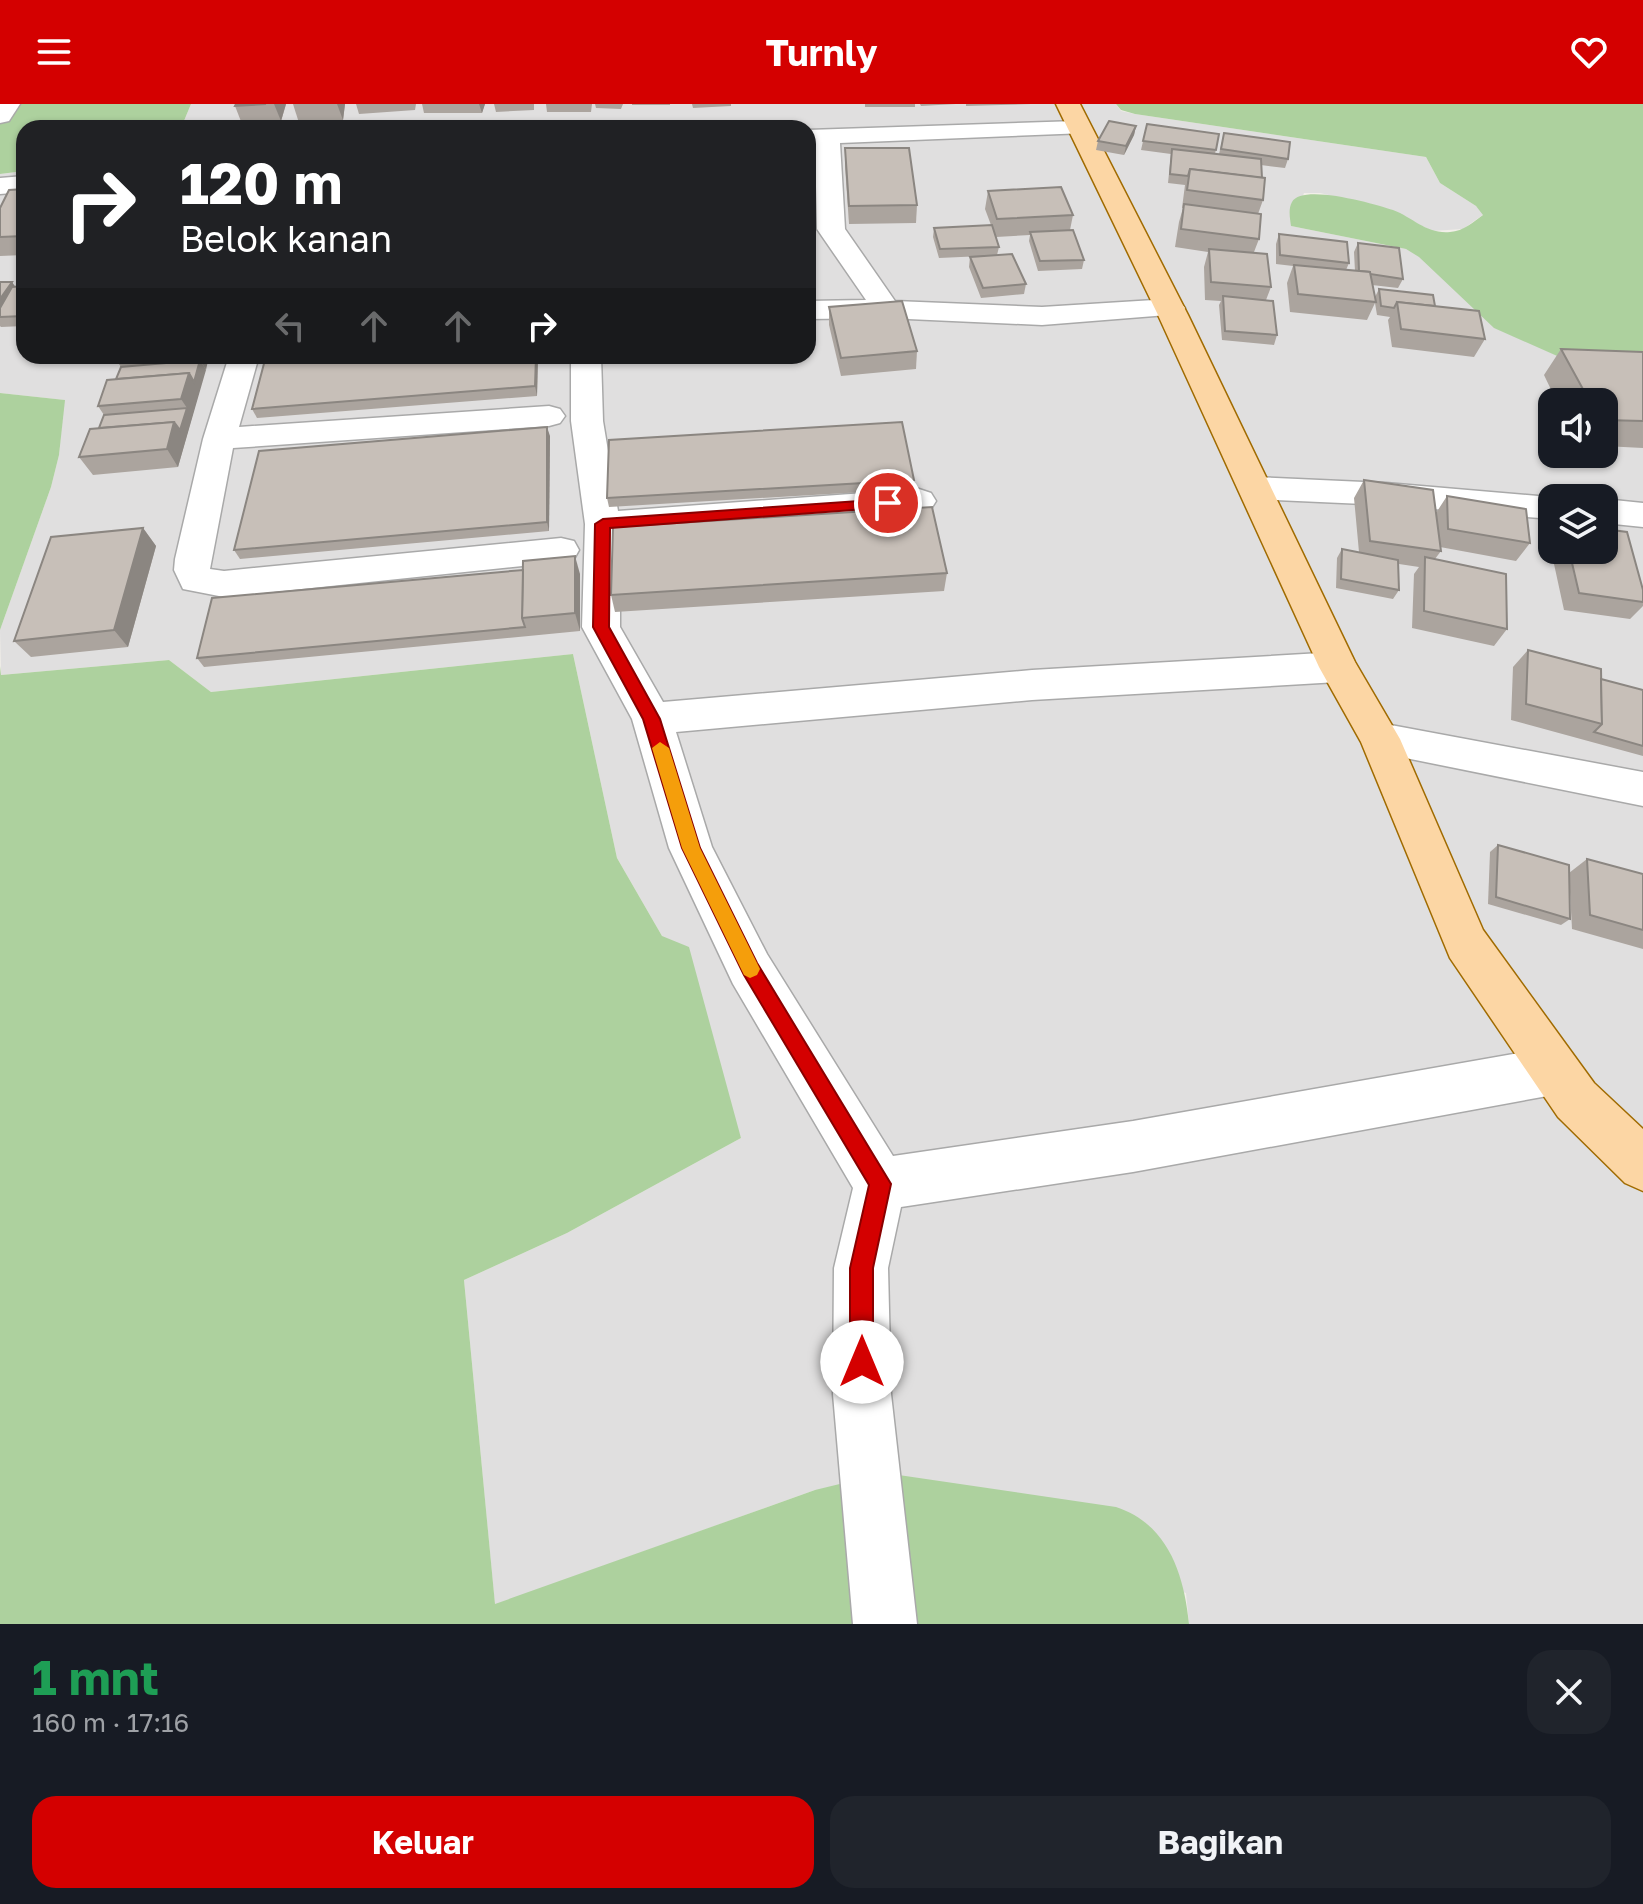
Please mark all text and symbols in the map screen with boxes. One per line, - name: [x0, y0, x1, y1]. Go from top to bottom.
- icon: menu: [32, 30, 76, 74]
- icon: heart: [1567, 30, 1611, 74]
- text: Turnly: [765, 31, 878, 74]
- text: 120 m: [180, 149, 342, 216]
- icon: right: [48, 152, 152, 256]
- text: Belok kanan: [180, 217, 392, 260]
- icon: left: [268, 304, 312, 348]
- icon: ahead: [352, 304, 396, 348]
- icon: ahead: [436, 304, 480, 348]
- icon: right: [520, 304, 564, 348]
- map controls: [1538, 388, 1618, 564]
- button: sound: [1538, 388, 1618, 468]
- pin: [854, 469, 922, 537]
- icon: arrive: [866, 481, 910, 525]
- button: layers: [1538, 484, 1618, 564]
- position arrow: [820, 1320, 904, 1404]
- text: 1 mnt: [32, 1648, 159, 1706]
- button: close: [1527, 1650, 1611, 1734]
- text: 160 m · 17:16: [32, 1707, 189, 1738]
- button: Keluar: [32, 1796, 814, 1888]
- button: Bagikan: [830, 1796, 1611, 1888]

